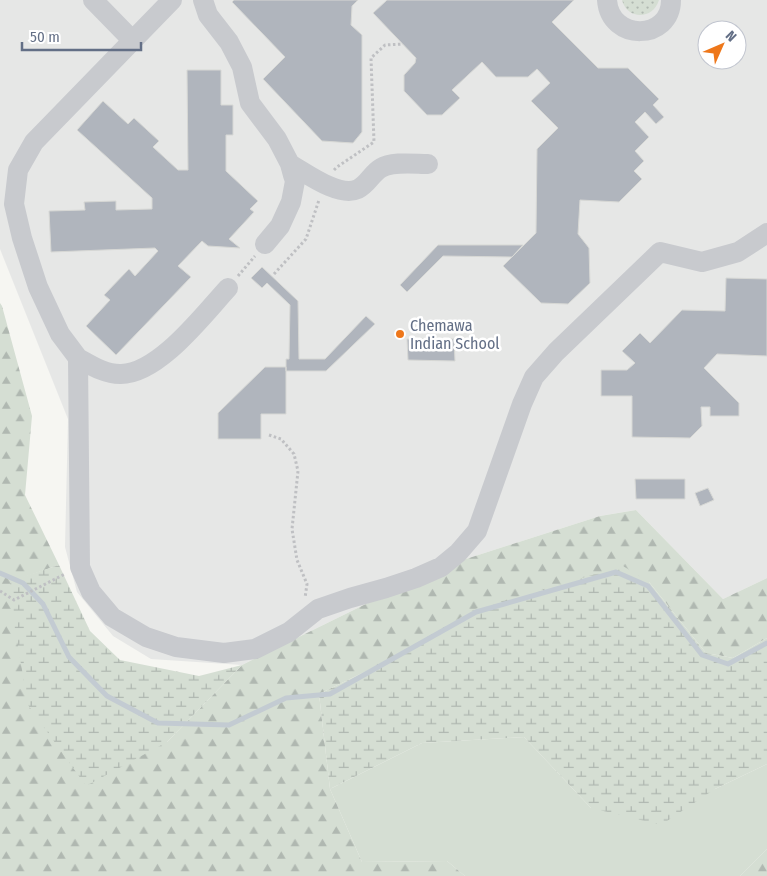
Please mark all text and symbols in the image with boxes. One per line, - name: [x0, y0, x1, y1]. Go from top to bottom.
- scale bar: [22, 20, 141, 52]
- north arrow: [697, 20, 747, 70]
- text: N: [722, 27, 740, 45]
- text: 50 m: [30, 28, 60, 46]
- place label: Chemawa Indian School: [410, 316, 500, 353]
- marker: Chemawa Indian School: [394, 328, 406, 340]

